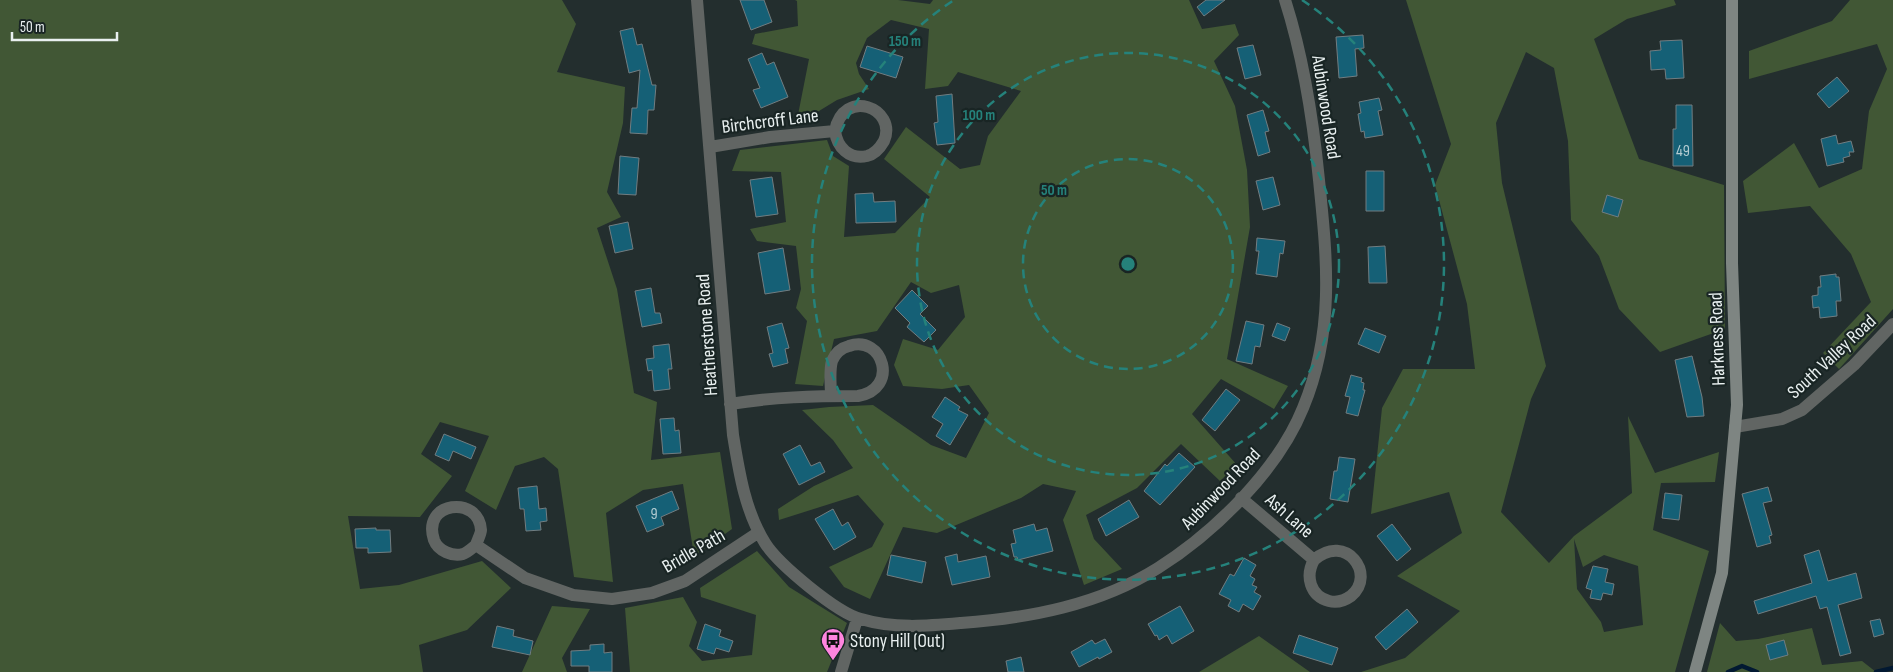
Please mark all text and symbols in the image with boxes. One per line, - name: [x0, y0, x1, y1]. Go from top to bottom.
- scale bar: [12, 10, 118, 42]
- text: 50 m: [20, 18, 45, 37]
- text: 150 m: [889, 32, 921, 51]
- street label: Aubinwood Road: [1306, 53, 1345, 161]
- street label: Birchcroff Lane: [720, 104, 820, 139]
- text: 100 m: [963, 106, 995, 125]
- house number: 49: [1676, 142, 1690, 161]
- text: 50 m: [1041, 181, 1067, 200]
- centre of rings: [1119, 255, 1137, 273]
- street label: Heatherstone Road: [692, 273, 723, 397]
- street label: Harkness Road: [1704, 292, 1731, 386]
- street label: South Valley Road: [1783, 310, 1881, 404]
- street label: Aubinwood Road: [1176, 443, 1266, 535]
- street label: Ash Lane: [1259, 488, 1318, 543]
- house number: 9: [650, 505, 658, 524]
- street label: Bridle Path: [658, 524, 729, 578]
- bus stop icon: Stony Hill (Out): [820, 627, 846, 661]
- place label: Stony Hill (Out): [850, 630, 945, 653]

